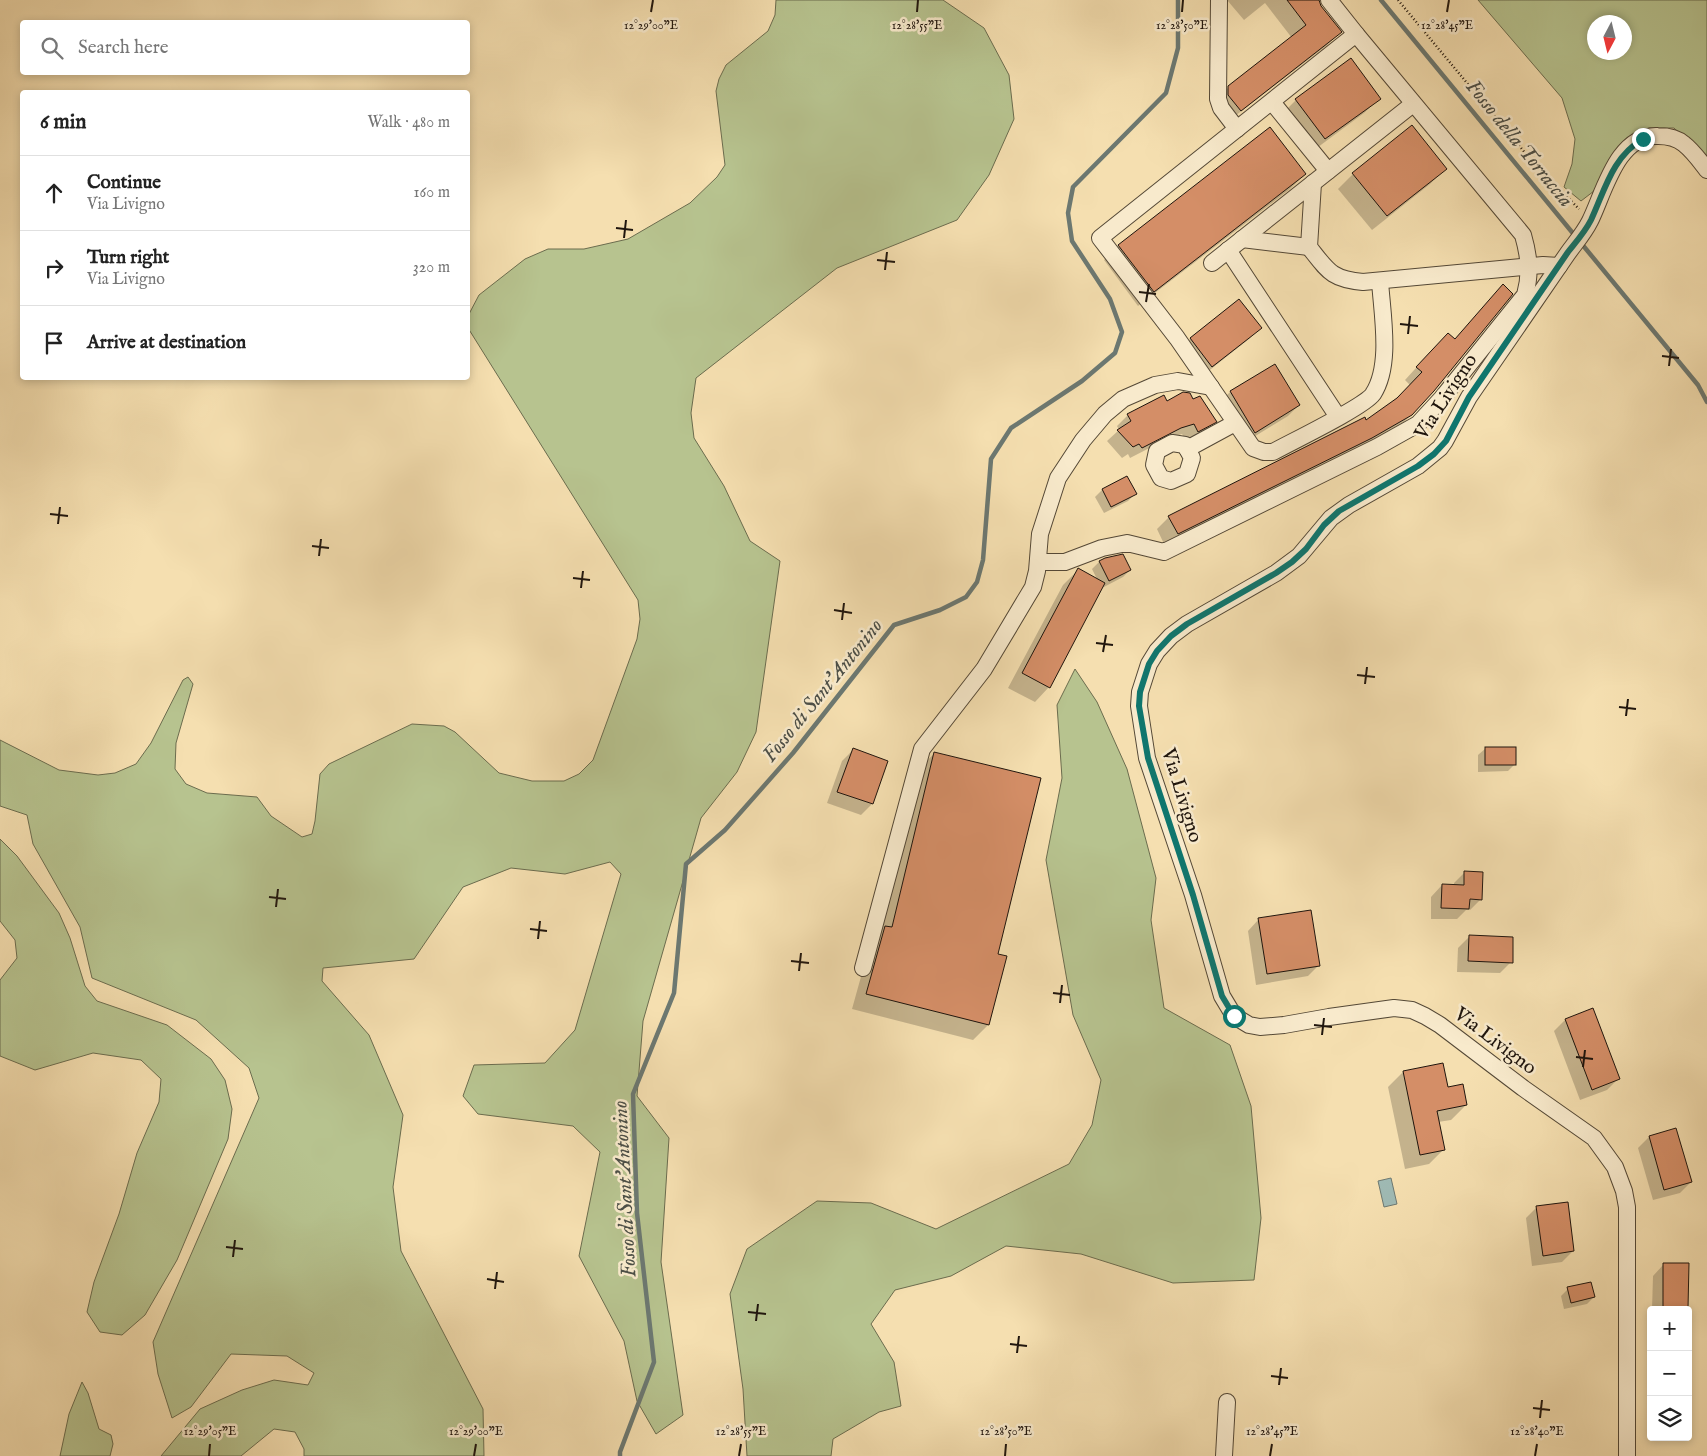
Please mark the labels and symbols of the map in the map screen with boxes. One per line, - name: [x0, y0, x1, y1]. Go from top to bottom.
- north arrow: [1587, 15, 1632, 60]
- text: 12°29'00"E: [624, 18, 678, 33]
- text: 12°28'55"E: [892, 18, 942, 33]
- text: 12°28'50"E: [1156, 18, 1208, 33]
- text: 12°28'45"E: [1421, 18, 1473, 33]
- water label: Fosso della Torraccia: [1459, 75, 1579, 213]
- route end: [1632, 128, 1655, 151]
- street label: Via Livigno: [1409, 349, 1483, 445]
- water label: Fosso di Sant'Antonino: [757, 614, 889, 768]
- street label: Via Livigno: [1155, 744, 1208, 846]
- street label: Via Livigno: [1448, 1001, 1542, 1081]
- route start: [1223, 1005, 1246, 1028]
- water label: Fosso di Sant'Antonino: [607, 1100, 644, 1278]
- text: 12°29'05"E: [184, 1424, 236, 1439]
- text: 12°29'00"E: [449, 1424, 503, 1439]
- text: 12°28'55"E: [716, 1424, 766, 1439]
- text: 12°28'50"E: [980, 1424, 1032, 1439]
- text: 12°28'45"E: [1246, 1424, 1298, 1439]
- text: 12°28'40"E: [1510, 1424, 1564, 1439]

